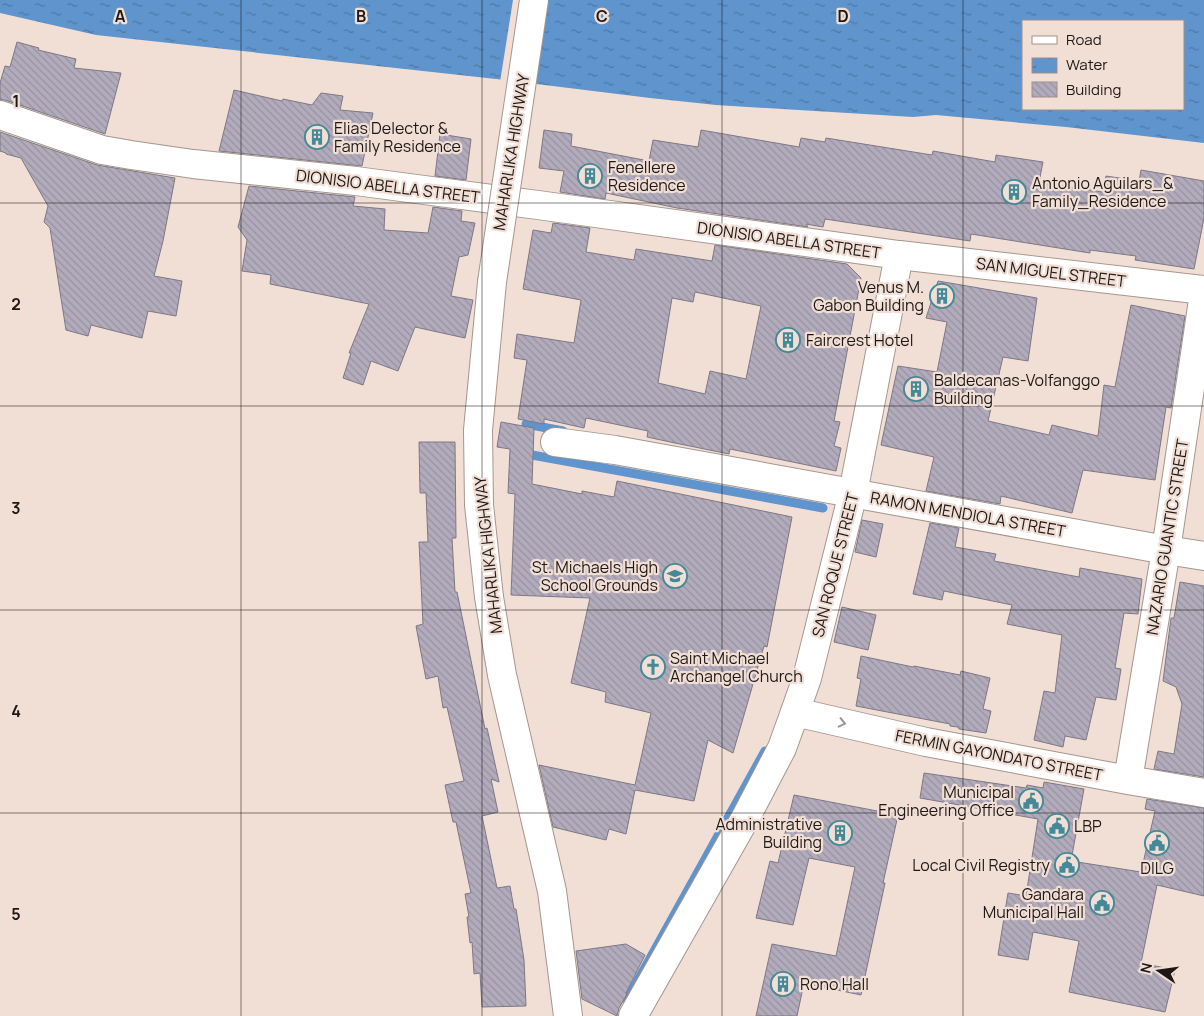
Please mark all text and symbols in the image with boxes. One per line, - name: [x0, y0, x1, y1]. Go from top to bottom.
- text: A: [115, 5, 126, 27]
- text: B: [356, 5, 366, 27]
- text: C: [596, 5, 608, 27]
- text: D: [837, 5, 849, 27]
- legend: [1022, 20, 1184, 110]
- text: Road: [1066, 29, 1102, 50]
- text: Water: [1066, 54, 1108, 75]
- street label: MAHARLIKA HIGHWAY: [488, 72, 534, 232]
- text: Building: [1066, 79, 1121, 100]
- text: 1: [12, 90, 20, 112]
- place label: Elias Delector & Family Residence: [334, 117, 461, 157]
- building icon: Elias Delector & Family Residence: [304, 124, 330, 150]
- place label: Fenellere Residence: [608, 156, 686, 196]
- building icon: Fenellere Residence: [577, 163, 603, 189]
- street label: DIONISIO ABELLA STREET: [295, 164, 482, 208]
- place label: Antonio Aguilars_& Family_Residence: [1032, 172, 1174, 212]
- building icon: Antonio Aguilars_& Family_Residence: [1001, 179, 1027, 205]
- street label: DIONISIO ABELLA STREET: [696, 216, 883, 264]
- street label: SAN MIGUEL STREET: [975, 252, 1128, 292]
- place label: Venus M. Gabon Building: [813, 276, 924, 316]
- building icon: Venus M. Gabon Building: [929, 283, 955, 309]
- text: 2: [11, 293, 21, 315]
- building icon: Faircrest Hotel: [775, 327, 801, 353]
- place label: Faircrest Hotel: [806, 329, 913, 351]
- place label: Baldecanas-Volfanggo Building: [934, 369, 1100, 409]
- building icon: Baldecanas-Volfanggo Building: [903, 376, 929, 402]
- street label: NAZARIO GUANTIC STREET: [1141, 437, 1193, 636]
- street label: MAHARLIKA HIGHWAY: [469, 475, 507, 635]
- street label: RAMON MENDIOLA STREET: [869, 486, 1068, 542]
- street label: SAN ROQUE STREET: [806, 490, 864, 640]
- text: 3: [11, 497, 21, 519]
- place label: St. Michaels High School Grounds: [532, 556, 658, 596]
- school or university icon: St. Michaels High School Grounds: [662, 563, 688, 589]
- place label: Saint Michael Archangel Church: [670, 647, 803, 687]
- church icon: Saint Michael Archangel Church: [640, 654, 666, 680]
- text: 4: [11, 700, 21, 722]
- one-way arrow: [838, 717, 847, 728]
- street label: FERMIN GAYONDATO STREET: [893, 724, 1105, 786]
- place label: Municipal Engineering Office: [878, 781, 1014, 821]
- public building icon: Municipal Engineering Office: [1018, 788, 1044, 814]
- place label: Administrative Building: [715, 813, 822, 853]
- public building icon: LBP: [1044, 813, 1070, 839]
- place label: LBP: [1074, 815, 1102, 837]
- building icon: Administrative Building: [827, 820, 853, 846]
- public building icon: DILG: [1144, 830, 1170, 856]
- public building icon: Local Civil Registry: [1054, 852, 1080, 878]
- place label: Local Civil Registry: [912, 854, 1051, 876]
- place label: DILG: [1140, 857, 1174, 879]
- place label: Gandara Municipal Hall: [983, 883, 1084, 923]
- public building icon: Gandara Municipal Hall: [1089, 890, 1115, 916]
- text: 5: [11, 903, 21, 925]
- north arrow: [1134, 946, 1184, 996]
- text: N: [1135, 961, 1156, 975]
- building icon: Rono Hall: [770, 971, 796, 997]
- place label: Rono Hall: [800, 973, 869, 995]

